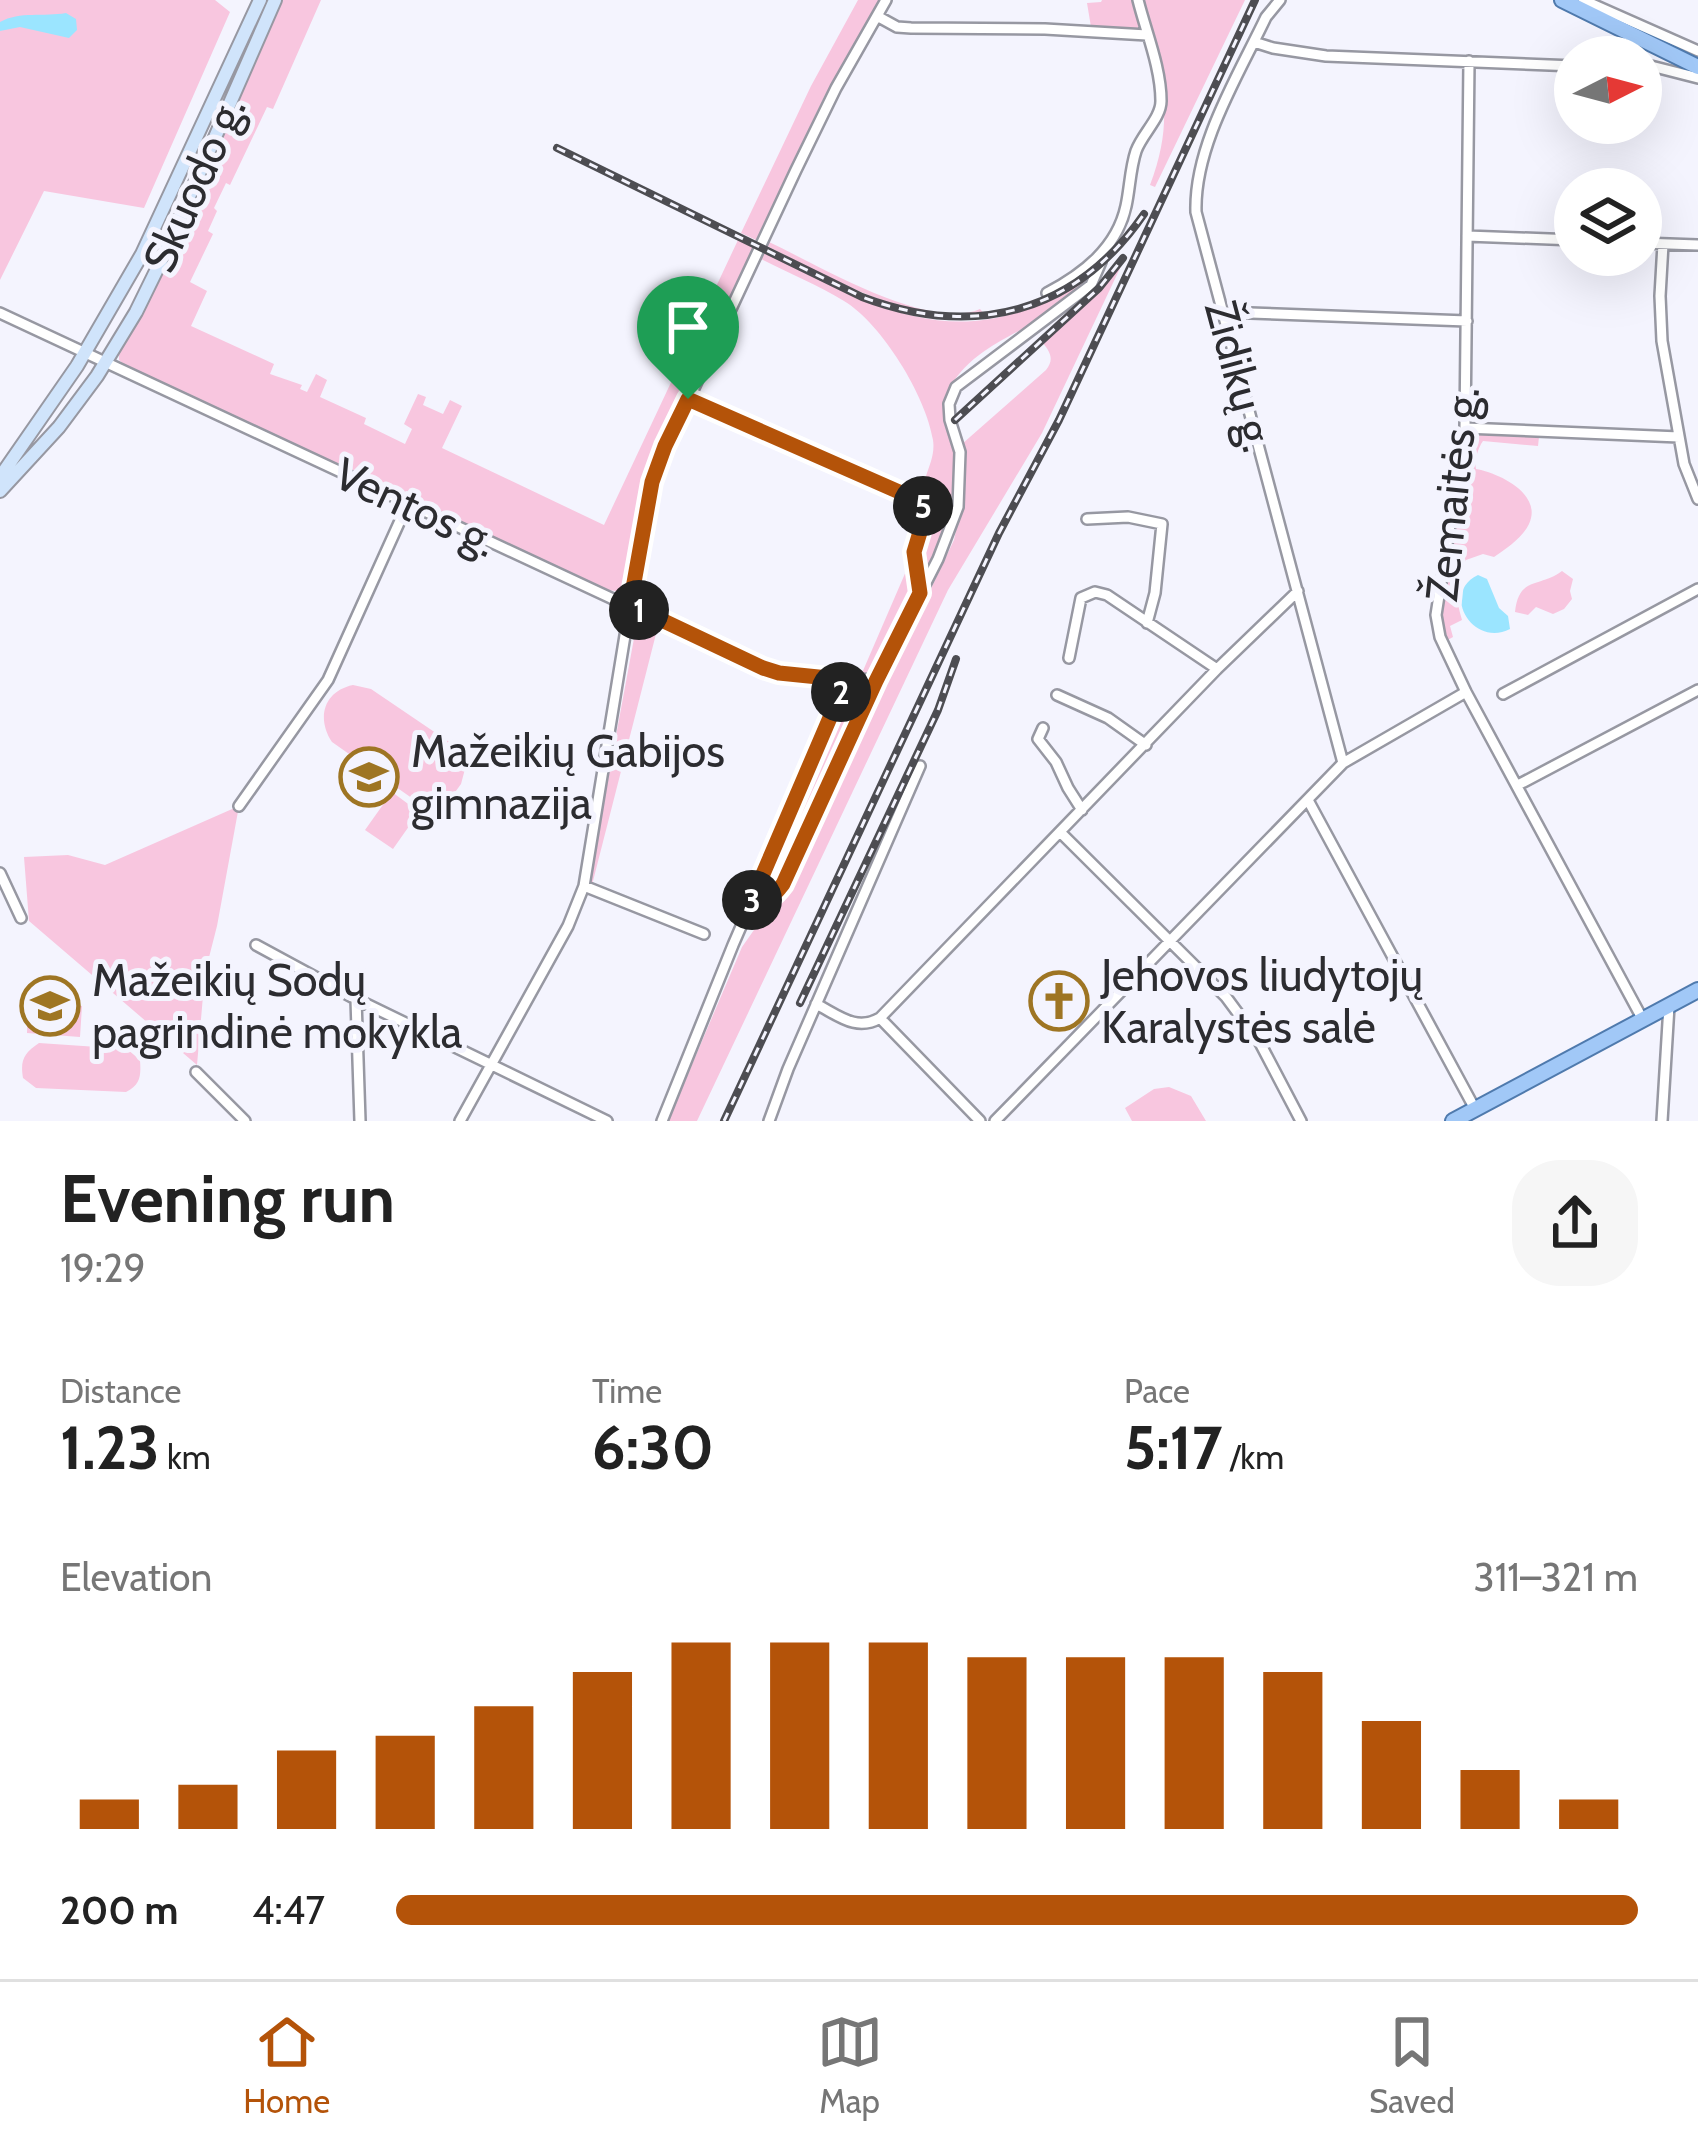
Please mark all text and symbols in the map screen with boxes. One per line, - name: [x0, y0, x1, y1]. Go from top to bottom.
- north arrow: [1554, 36, 1662, 144]
- map controls: [1554, 36, 1662, 276]
- street label: Skuodo g.: [131, 88, 257, 280]
- button: layers: [1554, 168, 1662, 276]
- pin: [637, 276, 739, 399]
- icon: arrive: [655, 294, 721, 360]
- street label: Židikų g.: [1194, 295, 1286, 457]
- street label: Žemaitės g.: [1414, 384, 1490, 604]
- street label: Ventos g.: [326, 446, 506, 568]
- pin: 5: [893, 476, 953, 536]
- text: 5: [914, 486, 932, 526]
- pin: 1: [609, 580, 669, 640]
- text: 1: [633, 590, 645, 630]
- pin: 2: [811, 662, 871, 722]
- text: 2: [832, 672, 850, 712]
- place label: Mažeikių Gabijos gimnazija: [411, 724, 725, 830]
- school or university icon: Mažeikių Gabijos gimnazija: [338, 746, 400, 808]
- pin: 3: [722, 870, 782, 930]
- text: 3: [743, 880, 761, 920]
- place label: Jehovos liudytojų Karalystės salė: [1100, 948, 1423, 1054]
- place label: Mažeikių Sodų pagrindinė mokykla: [92, 953, 463, 1059]
- church icon: Jehovos liudytojų Karalystės salė: [1028, 970, 1090, 1032]
- school or university icon: Mažeikių Sodų pagrindinė mokykla: [19, 975, 81, 1037]
- text: Evening run: [60, 1158, 395, 1239]
- button: share: [1512, 1160, 1638, 1286]
- text: 19:29: [60, 1244, 146, 1292]
- text: Distance: [60, 1371, 181, 1411]
- text: Time: [592, 1371, 662, 1411]
- text: Pace: [1124, 1371, 1190, 1411]
- text: 1.23: [60, 1411, 160, 1484]
- text: 6:30: [592, 1411, 714, 1484]
- text: 5:17: [1124, 1411, 1222, 1484]
- text: km: [160, 1437, 211, 1477]
- text: /km: [1222, 1437, 1284, 1477]
- text: Elevation: [60, 1553, 212, 1601]
- text: 311–321 m: [1474, 1553, 1638, 1601]
- text: 200 m: [60, 1886, 178, 1934]
- text: 4:47: [252, 1886, 325, 1934]
- tab: Home: [243, 2009, 330, 2121]
- tab: Map: [817, 2009, 883, 2121]
- tab: Saved: [1369, 2009, 1455, 2121]

